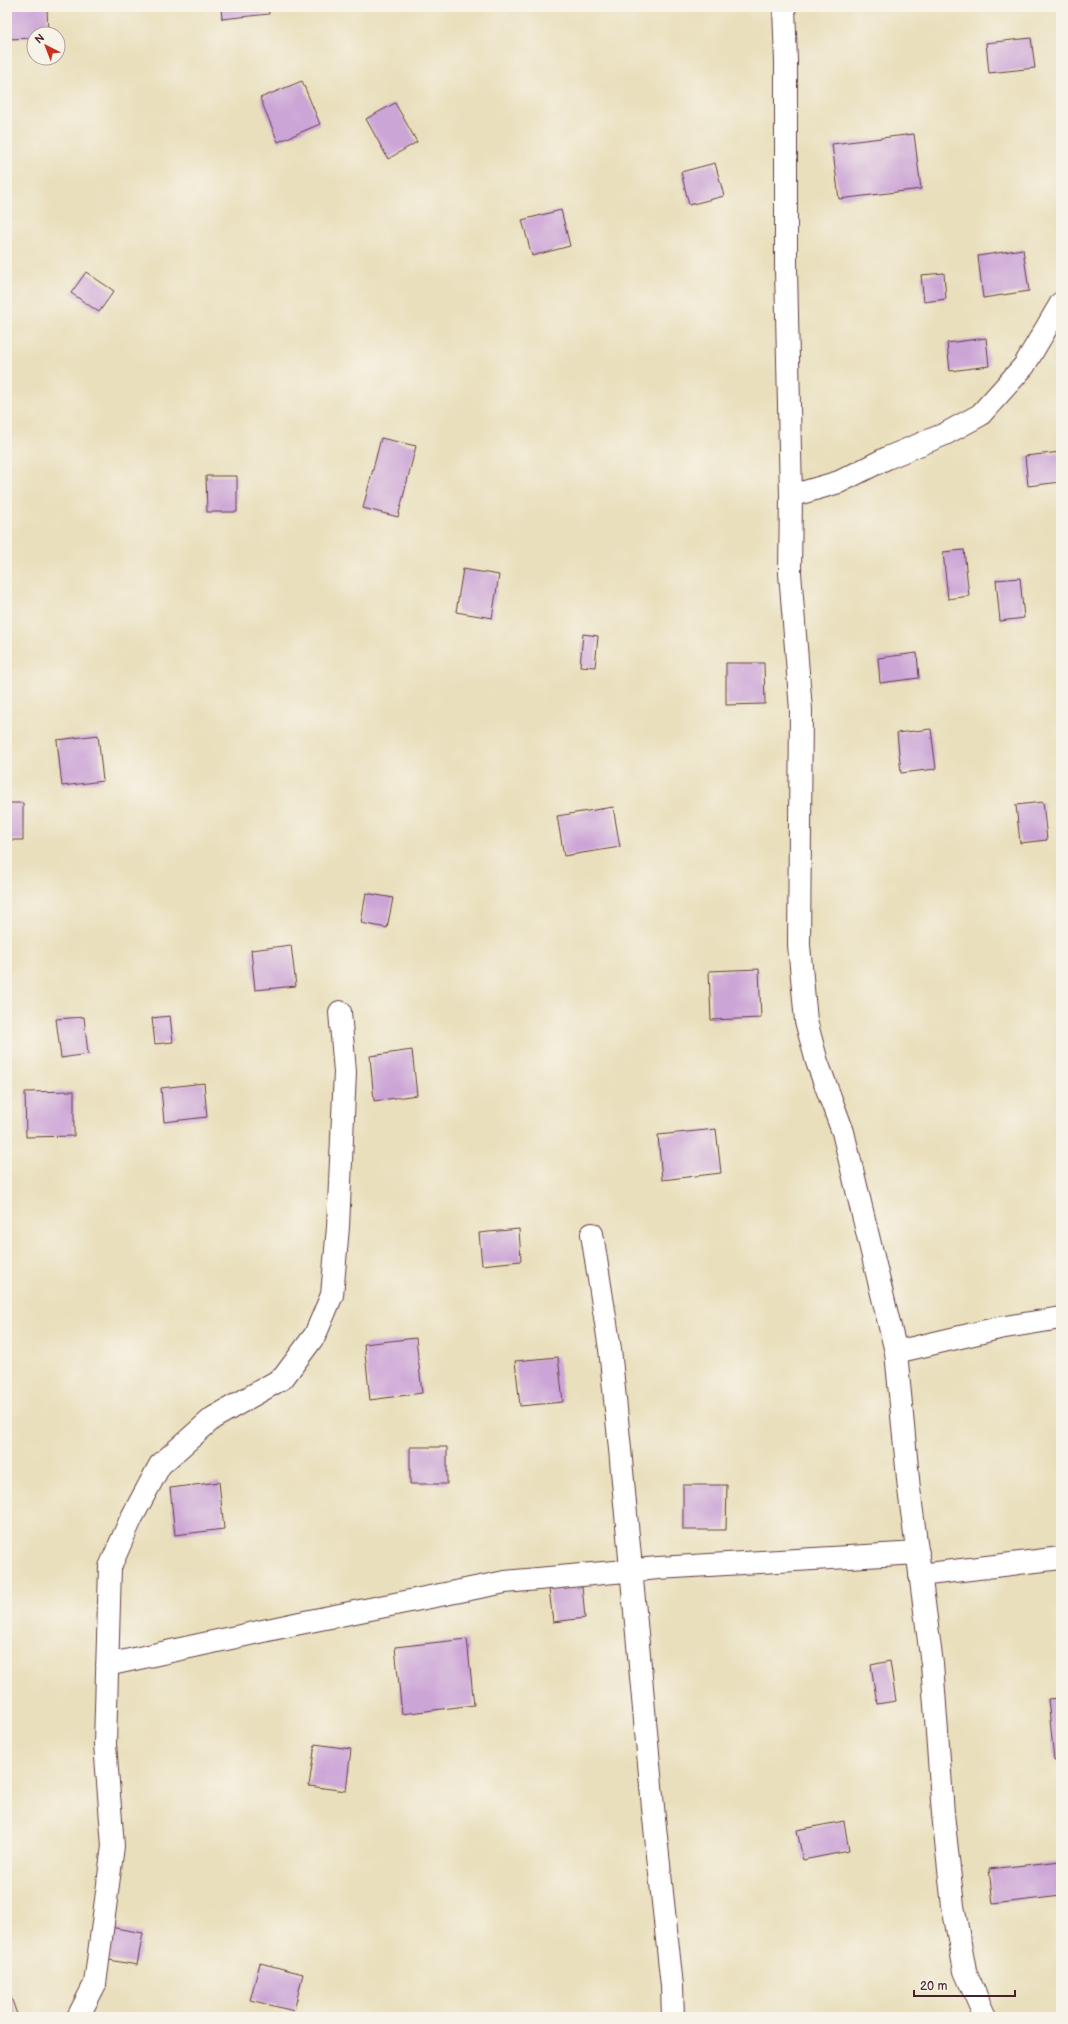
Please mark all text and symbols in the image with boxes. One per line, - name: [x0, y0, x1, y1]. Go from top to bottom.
- north arrow: [26, 26, 66, 66]
- text: N: [32, 31, 47, 47]
- scale bar: [914, 1972, 1015, 1998]
- text: 20 m: [920, 1979, 947, 1994]

